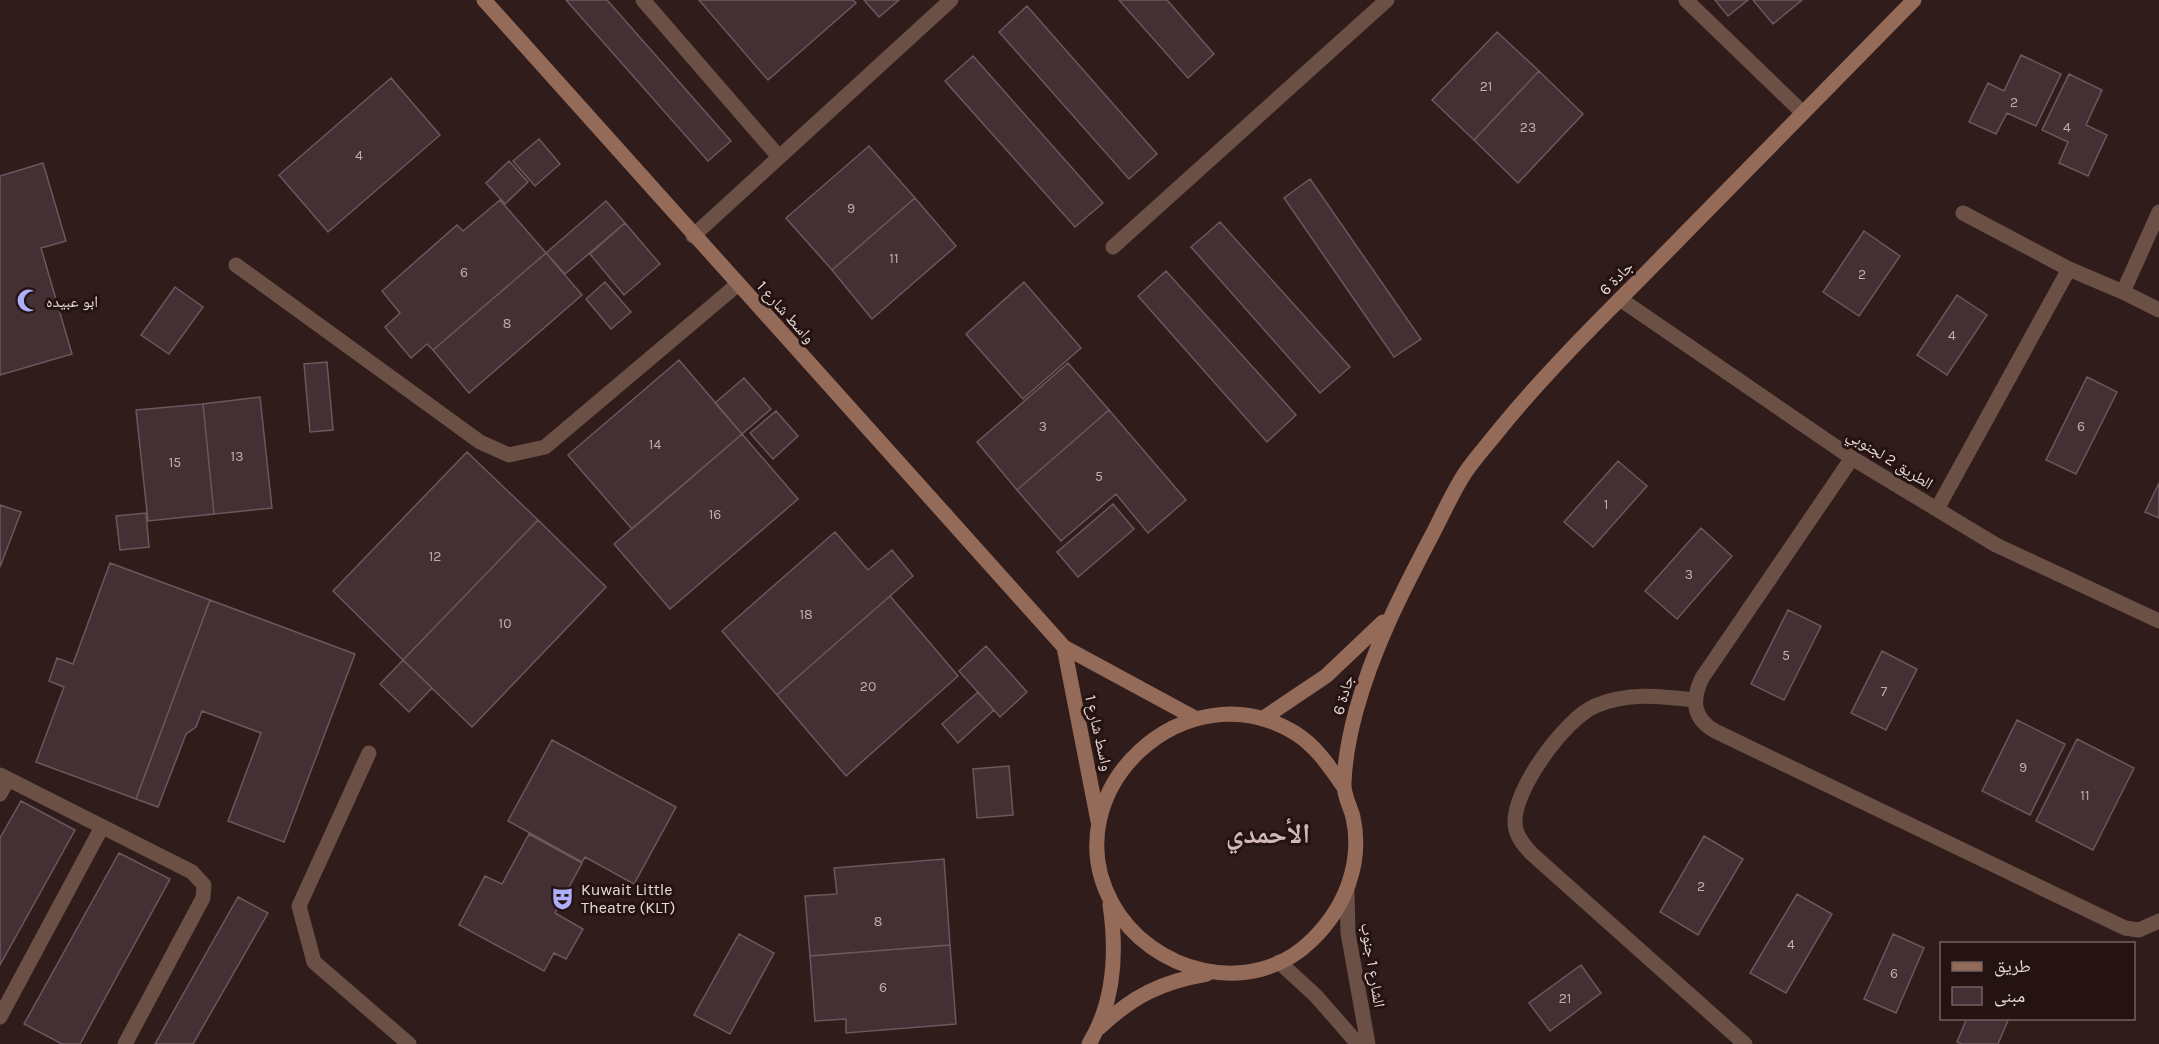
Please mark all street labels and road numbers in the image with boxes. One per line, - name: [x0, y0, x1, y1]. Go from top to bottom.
- street label: جادة 6: [1595, 257, 1637, 299]
- street label: واسط شارع 1: [752, 277, 819, 348]
- street label: الطريق 2 لجنوبي: [1842, 425, 1937, 496]
- street label: جادة 6: [1328, 673, 1358, 717]
- street label: واسط شارع 1: [1080, 693, 1117, 773]
- street label: الشارع 1 جنوب: [1356, 921, 1389, 1009]

